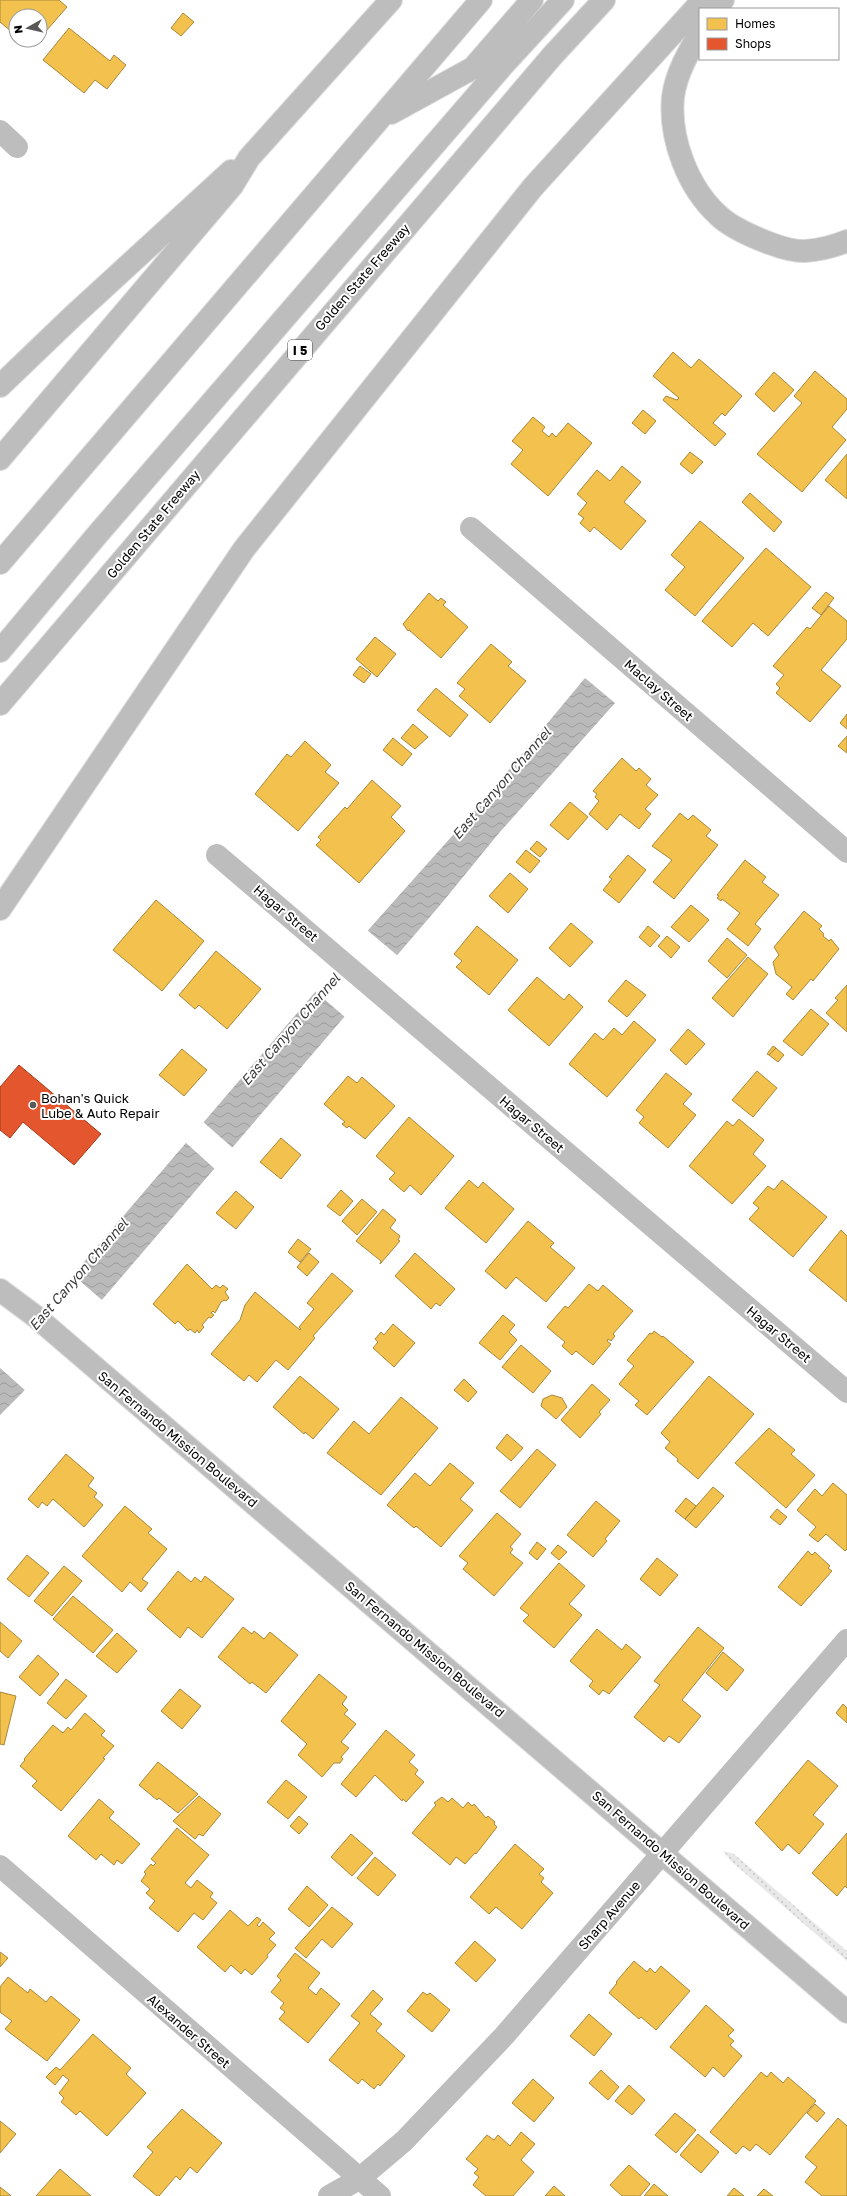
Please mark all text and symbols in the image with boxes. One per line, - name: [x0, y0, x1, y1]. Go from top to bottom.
- north arrow: [8, 8, 48, 48]
- legend: [699, 8, 839, 60]
- text: Homes: [735, 16, 775, 31]
- text: N: [11, 24, 25, 35]
- text: Shops: [735, 36, 771, 51]
- street label: Golden State Freeway: [311, 220, 413, 334]
- road number: I 5: [288, 340, 312, 360]
- street label: Golden State Freeway: [103, 466, 203, 581]
- street label: Maclay Street: [621, 656, 697, 724]
- water label: East Canyon Channel: [448, 723, 555, 842]
- street label: Hagar Street: [250, 881, 322, 945]
- water label: East Canyon Channel: [237, 969, 344, 1088]
- place label: Bohan's Quick Lube & Auto Repair: [41, 1090, 159, 1121]
- street label: Hagar Street: [496, 1092, 568, 1156]
- marker: Bohan's Quick Lube & Auto Repair: [28, 1100, 38, 1110]
- water label: East Canyon Channel: [25, 1214, 132, 1333]
- street label: Hagar Street: [743, 1302, 815, 1366]
- street label: San Fernando Mission Boulevard: [95, 1368, 261, 1510]
- street label: San Fernando Mission Boulevard: [342, 1578, 508, 1720]
- street label: San Fernando Mission Boulevard: [589, 1787, 753, 1933]
- street label: Sharp Avenue: [575, 1877, 643, 1953]
- street label: Alexander Street: [144, 1991, 234, 2071]

